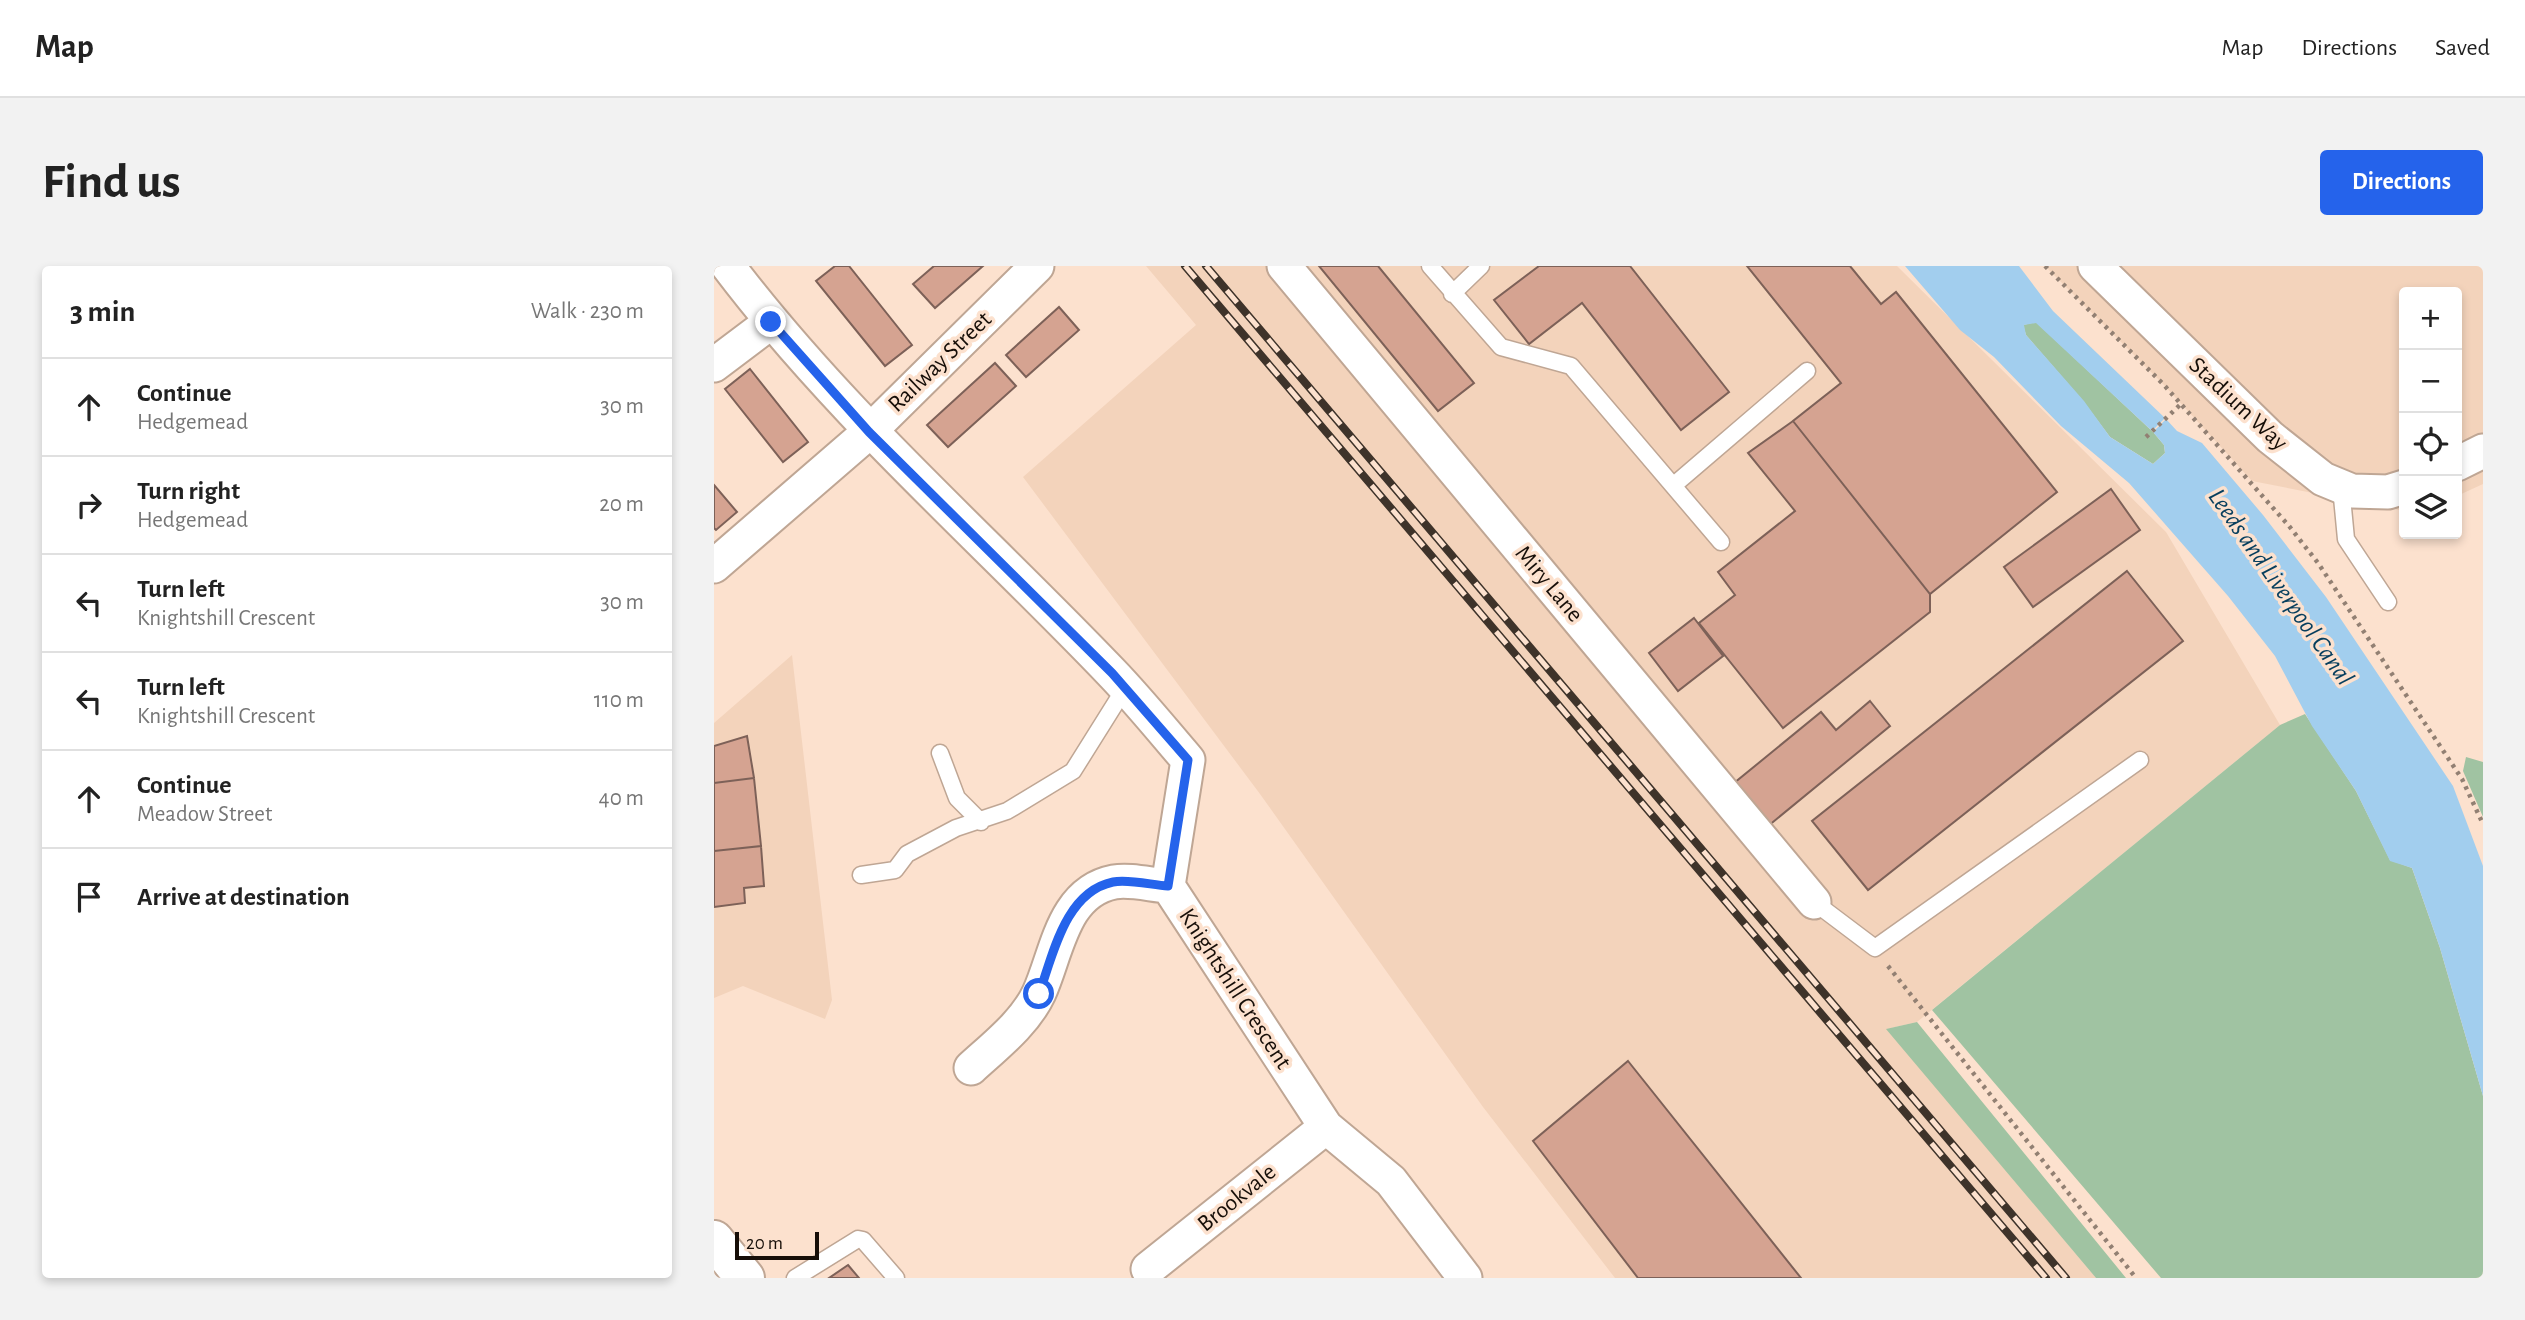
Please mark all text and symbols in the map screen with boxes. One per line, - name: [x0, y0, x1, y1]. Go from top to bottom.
- text: Map: [35, 31, 94, 64]
- text: Map: [2221, 36, 2263, 60]
- text: Directions: [2301, 36, 2397, 60]
- text: Saved: [2435, 36, 2490, 60]
- button: Directions: [2320, 150, 2483, 215]
- text: Find us: [42, 158, 181, 207]
- map controls: [2399, 287, 2462, 539]
- button: +: [2399, 287, 2462, 350]
- text: 3 min: [70, 297, 135, 327]
- text: Walk · 230 m: [531, 300, 644, 323]
- route end: [755, 306, 786, 337]
- street label: Railway Street: [884, 307, 996, 417]
- button: −: [2399, 350, 2462, 413]
- street label: Stadium Way: [2184, 353, 2292, 455]
- text: Continue: [137, 380, 232, 406]
- icon: ahead: [70, 388, 108, 426]
- text: 30 m: [600, 395, 644, 418]
- text: Hedgemead: [137, 411, 248, 434]
- button: locate: [2399, 413, 2462, 476]
- button: layers: [2399, 476, 2462, 539]
- text: Turn right: [137, 478, 240, 504]
- water label: Leeds and Liverpool Canal: [2203, 484, 2359, 690]
- icon: right: [70, 486, 108, 524]
- text: 20 m: [599, 493, 644, 516]
- text: Hedgemead: [137, 509, 248, 532]
- street label: Miry Lane: [1510, 541, 1588, 627]
- text: Turn left: [137, 576, 225, 602]
- icon: left: [70, 584, 108, 622]
- text: 30 m: [600, 591, 644, 614]
- text: Knightshill Crescent: [137, 607, 315, 630]
- text: Turn left: [137, 674, 225, 700]
- icon: left: [70, 682, 108, 720]
- text: 110 m: [594, 689, 644, 712]
- text: Knightshill Crescent: [137, 705, 315, 728]
- text: Continue: [137, 772, 232, 798]
- icon: ahead: [70, 780, 108, 818]
- text: 40 m: [599, 787, 644, 810]
- text: Meadow Street: [137, 803, 272, 826]
- icon: arrive: [70, 878, 108, 916]
- text: Arrive at destination: [137, 884, 350, 910]
- street label: Knightshill Crescent: [1174, 905, 1296, 1074]
- route start: [1023, 978, 1054, 1009]
- street label: Brookvale: [1193, 1159, 1281, 1237]
- scale bar: [735, 1229, 819, 1261]
- text: 20 m: [746, 1234, 783, 1253]

